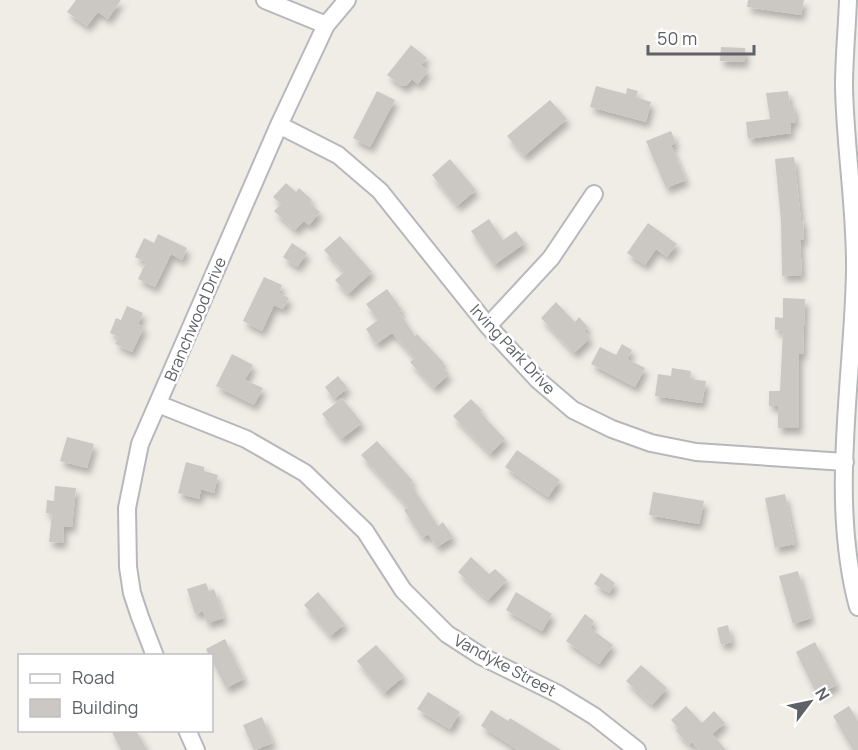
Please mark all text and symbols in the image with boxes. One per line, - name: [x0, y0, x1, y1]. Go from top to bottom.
- scale bar: [648, 18, 754, 56]
- text: 50 m: [657, 26, 697, 50]
- street label: Branchwood Drive: [159, 254, 231, 384]
- street label: Irving Park Drive: [465, 299, 561, 399]
- street label: Vandyke Street: [450, 629, 560, 701]
- legend: [18, 654, 213, 732]
- text: Road: [72, 665, 115, 689]
- north arrow: [780, 672, 840, 732]
- text: N: [810, 683, 835, 705]
- text: Building: [72, 695, 138, 719]

